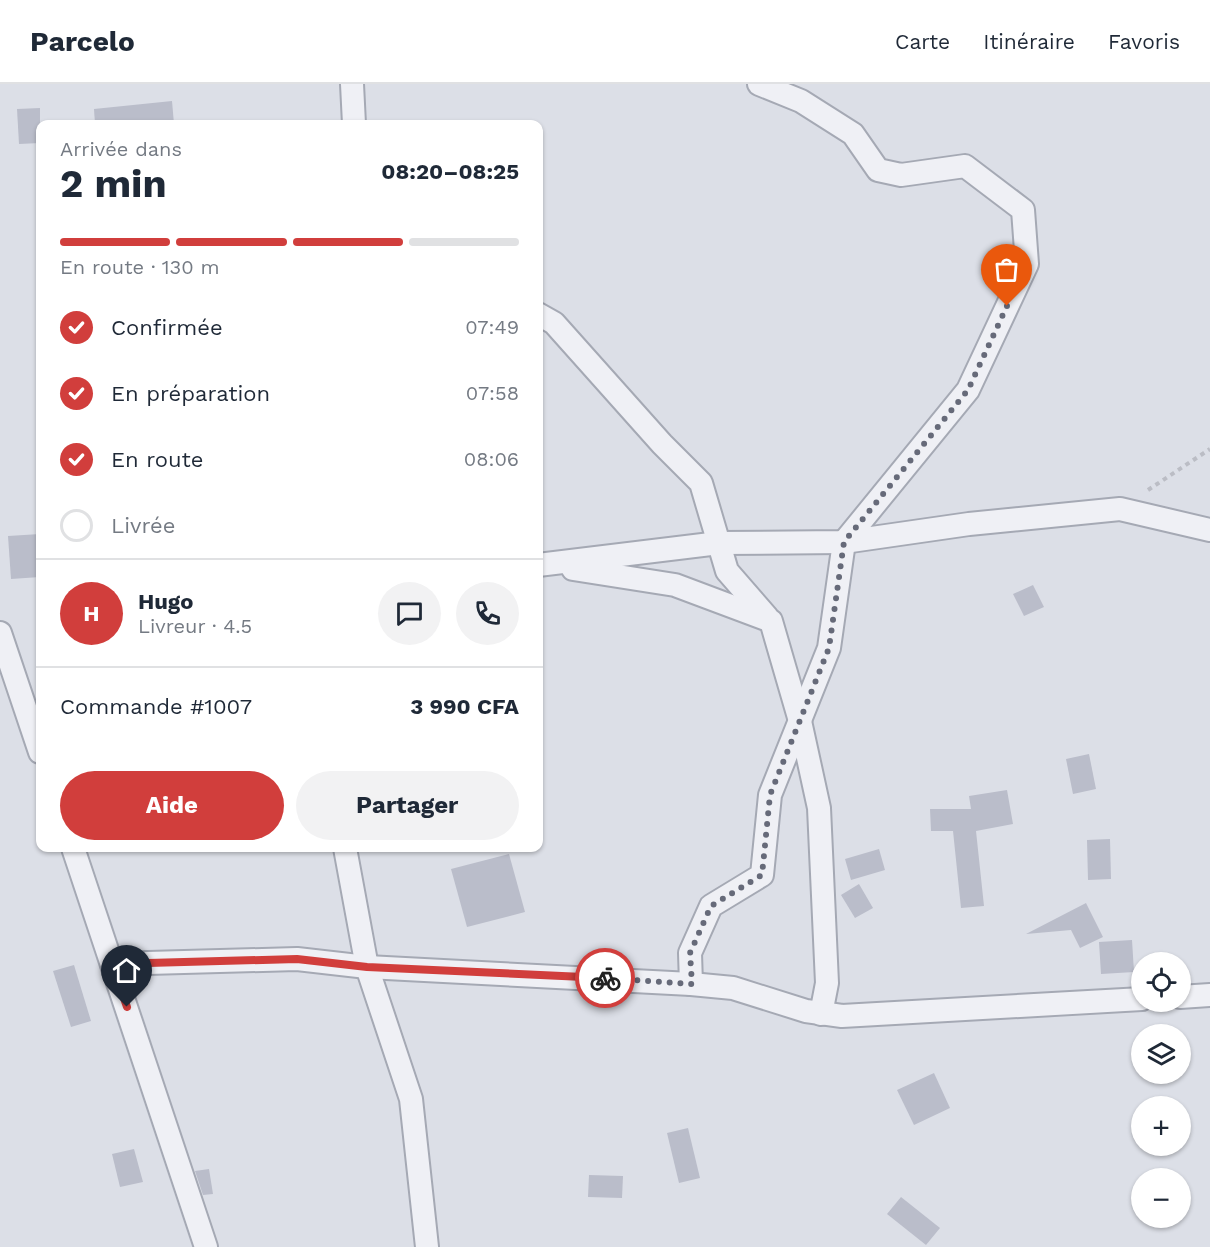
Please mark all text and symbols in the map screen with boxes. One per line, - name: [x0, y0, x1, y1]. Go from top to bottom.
- text: Parcelo: [30, 25, 135, 58]
- text: Carte: [895, 29, 950, 54]
- text: Itinéraire: [983, 29, 1075, 54]
- text: Favoris: [1108, 29, 1180, 54]
- text: Arrivée dans: [60, 137, 182, 161]
- text: 08:20–08:25: [381, 159, 519, 184]
- text: 2 min: [60, 161, 167, 206]
- pin: [981, 244, 1032, 306]
- icon: bag: [990, 253, 1023, 286]
- text: En route · 130 m: [60, 255, 220, 279]
- icon: check: [60, 311, 93, 344]
- text: Confirmée: [111, 315, 223, 340]
- text: 07:49: [465, 315, 519, 339]
- icon: check: [60, 377, 93, 410]
- text: En préparation: [111, 381, 270, 406]
- text: 07:58: [466, 381, 519, 405]
- icon: check: [60, 443, 93, 476]
- text: En route: [111, 447, 203, 472]
- text: 08:06: [464, 447, 519, 471]
- text: Livrée: [111, 513, 175, 538]
- button: chat: [378, 582, 441, 645]
- button: phone: [456, 582, 519, 645]
- text: Hugo: [138, 589, 193, 614]
- text: H: [83, 601, 100, 626]
- text: Livreur · 4.5: [138, 614, 252, 638]
- text: Commande #1007: [60, 694, 252, 719]
- text: 3 990 CFA: [410, 694, 519, 719]
- button: Aide: [60, 771, 284, 840]
- button: Partager: [296, 771, 519, 840]
- pin: [101, 945, 152, 1007]
- courier: [575, 948, 635, 1008]
- map controls: [1131, 952, 1191, 1228]
- button: locate: [1131, 952, 1191, 1012]
- icon: home: [110, 954, 143, 987]
- icon: bike: [589, 962, 622, 995]
- button: layers: [1131, 1024, 1191, 1084]
- button: +: [1131, 1096, 1191, 1156]
- button: −: [1131, 1168, 1191, 1228]

